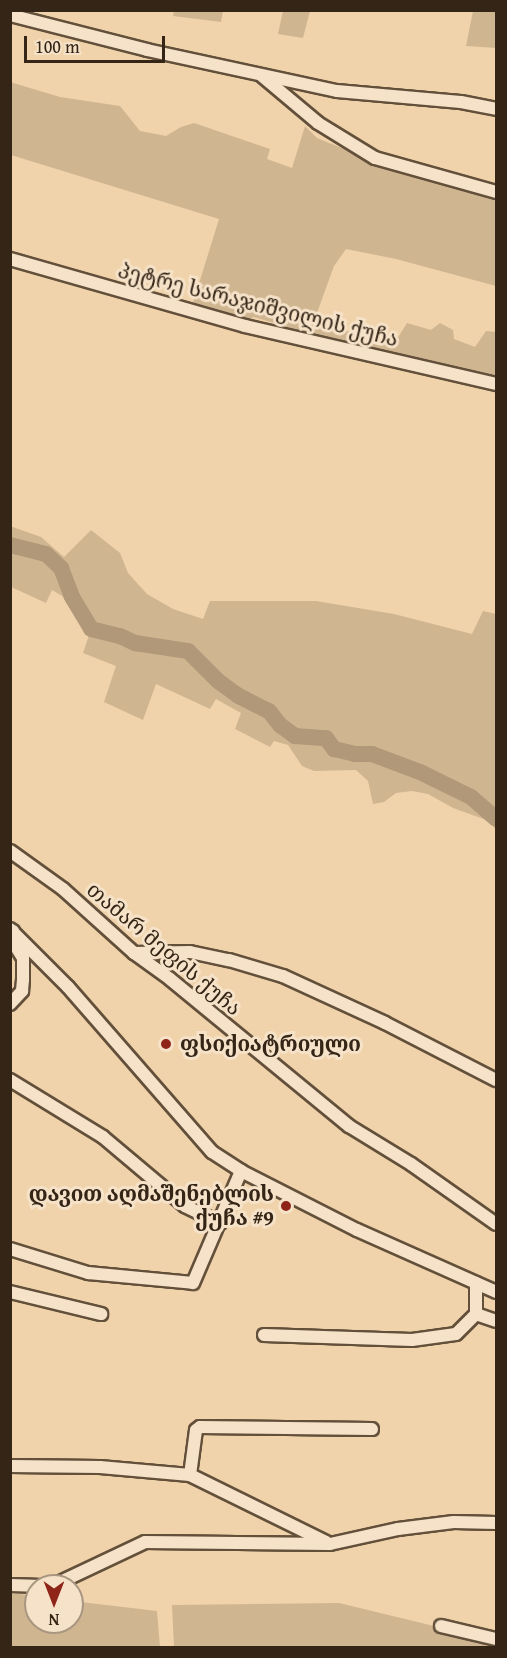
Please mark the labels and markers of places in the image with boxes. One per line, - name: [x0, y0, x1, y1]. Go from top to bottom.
- place label: ფსიქიატრიული: [180, 1031, 361, 1057]
- marker: ფსიქიატრიული: [157, 1035, 175, 1053]
- place label: დავით აღმაშენებლის ქუჩა #9: [29, 1181, 274, 1231]
- marker: დავით აღმაშენებლის ქუჩა #9: [279, 1199, 293, 1213]

